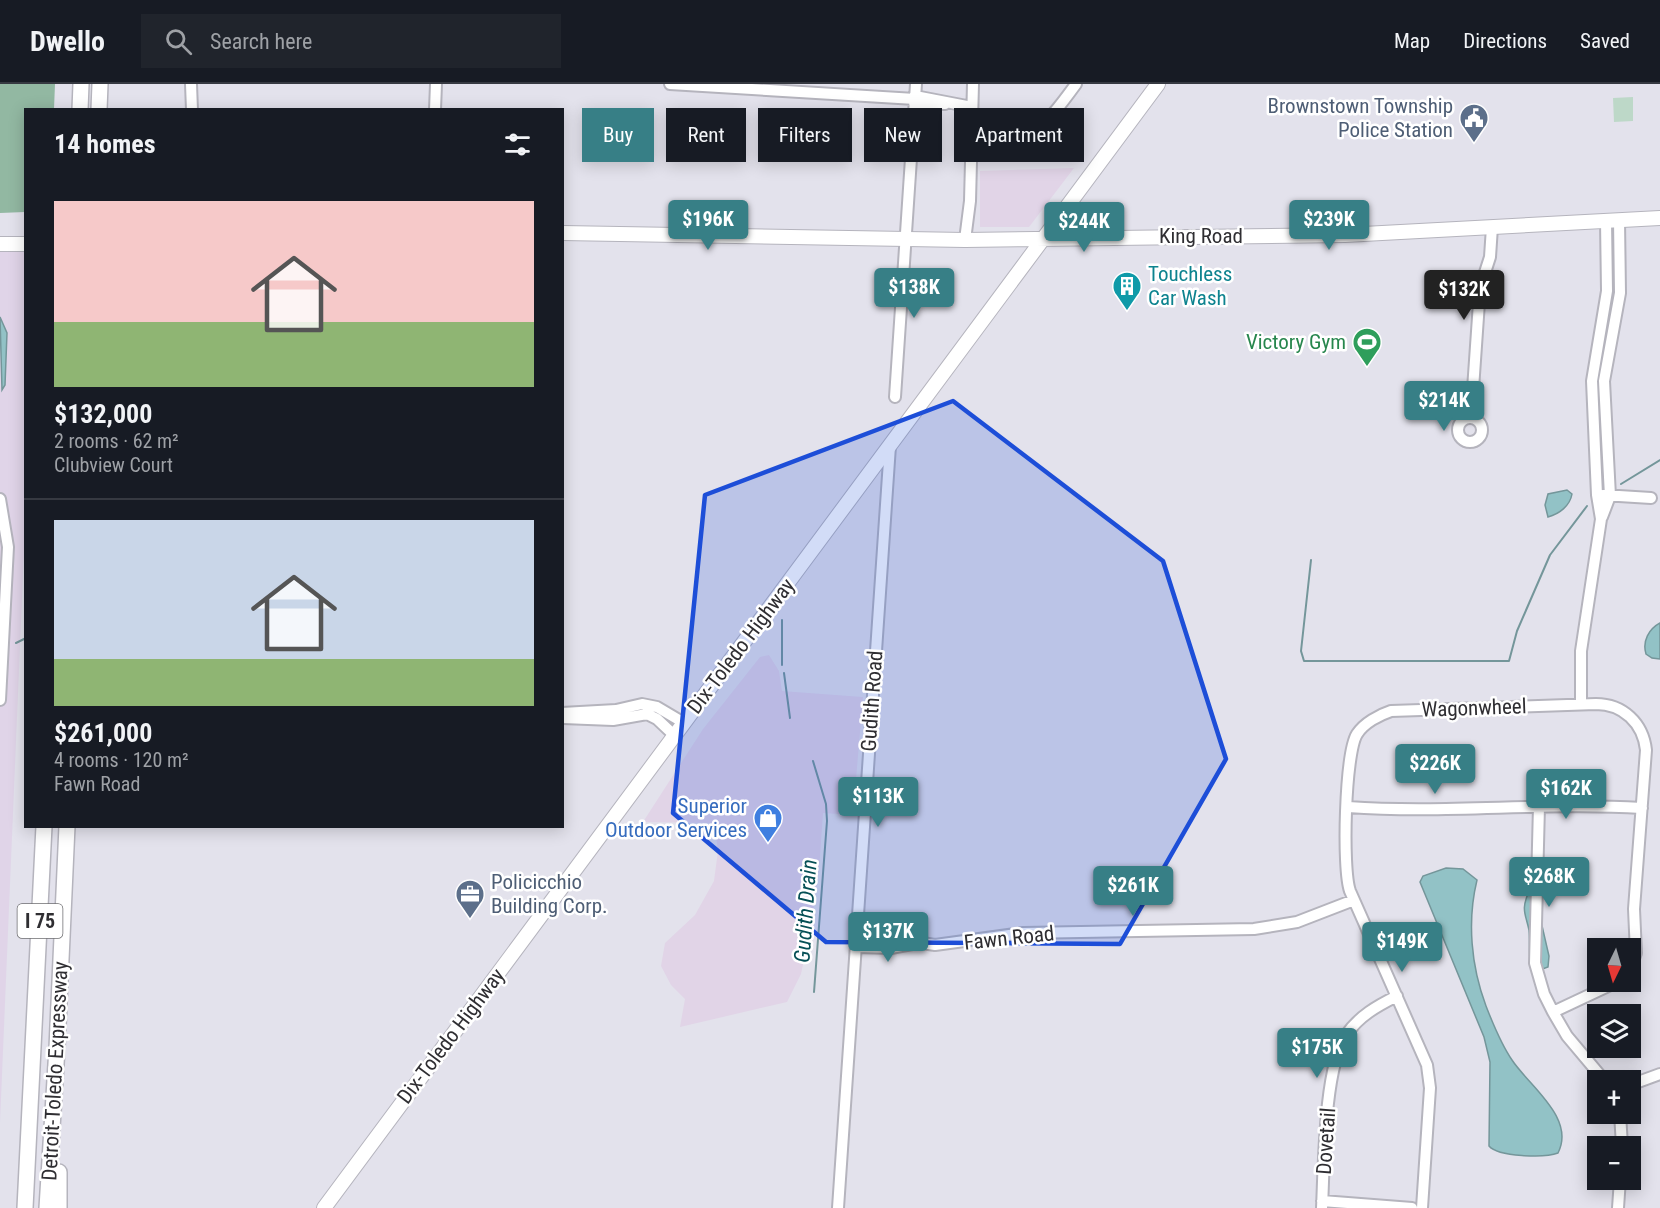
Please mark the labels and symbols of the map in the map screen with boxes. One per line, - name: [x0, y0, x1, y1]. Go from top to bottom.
- place label: Brownstown Township Police Station: [1267, 94, 1453, 142]
- public building icon: Brownstown Township Police Station: [1458, 102, 1490, 144]
- pin: $196K: [666, 200, 750, 251]
- pin: $239K: [1287, 200, 1371, 251]
- pin: $244K: [1042, 202, 1126, 253]
- street label: King Road: [1159, 224, 1243, 248]
- place label: Touchless Car Wash: [1148, 262, 1232, 310]
- pin: $138K: [872, 268, 956, 319]
- building icon: Touchless Car Wash: [1111, 270, 1143, 312]
- pin: $132K: [1422, 270, 1506, 321]
- sports icon: Victory Gym: [1351, 326, 1383, 368]
- place label: Victory Gym: [1246, 330, 1346, 354]
- pin: $214K: [1402, 381, 1486, 432]
- street label: Dix-Toledo Highway: [682, 574, 800, 718]
- street label: Gudith Road: [857, 650, 887, 752]
- street label: Wagonwheel: [1421, 694, 1527, 722]
- pin: $226K: [1393, 744, 1477, 795]
- pin: $162K: [1524, 769, 1608, 820]
- pin: $113K: [836, 777, 920, 828]
- place label: Superior Outdoor Services: [605, 794, 747, 842]
- shop icon: Superior Outdoor Services: [752, 802, 784, 844]
- pin: $268K: [1507, 857, 1591, 908]
- water label: Gudith Drain: [789, 858, 822, 964]
- pin: $261K: [1091, 866, 1175, 917]
- place label: Policicchio Building Corp.: [491, 870, 608, 918]
- office icon: Policicchio Building Corp.: [454, 878, 486, 920]
- road number: I 75: [18, 904, 63, 938]
- pin: $137K: [846, 912, 930, 963]
- street label: Fawn Road: [963, 921, 1055, 955]
- pin: $149K: [1360, 922, 1444, 973]
- north arrow: [1587, 938, 1641, 992]
- street label: Detroit-Toledo Expressway: [37, 961, 73, 1181]
- street label: Dix-Toledo Highway: [392, 964, 510, 1108]
- pin: $175K: [1275, 1028, 1359, 1079]
- street label: Dovetail: [1312, 1107, 1340, 1175]

